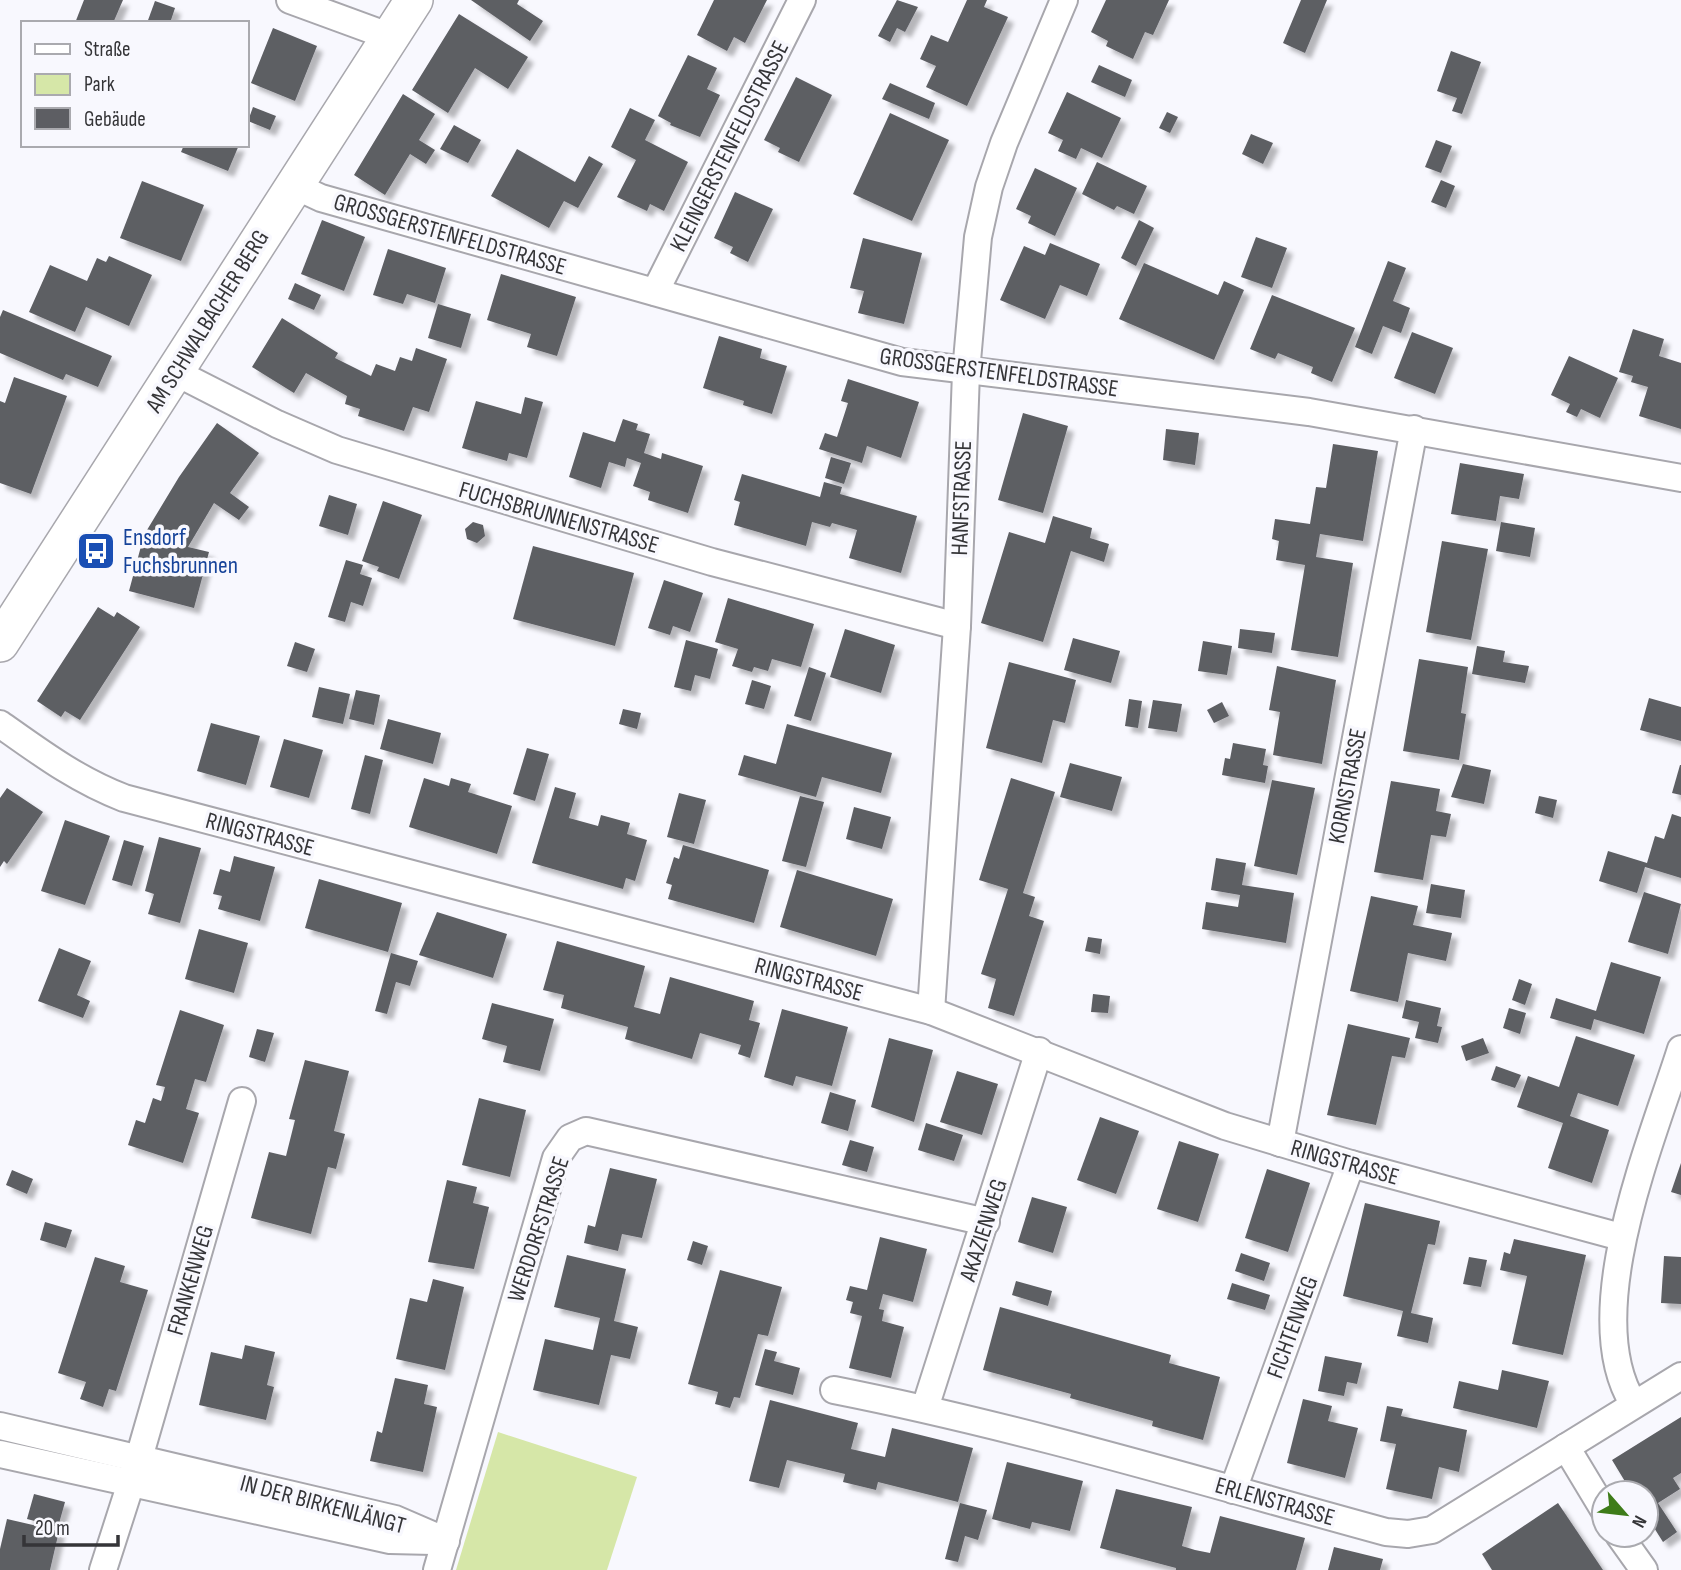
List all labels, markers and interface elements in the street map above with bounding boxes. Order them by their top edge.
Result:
legend [21,21,248,147]
street label: KLEINGERSTENFELDSTRASSE [664,36,795,256]
text: Straße [84,37,130,62]
text: Park [84,72,115,97]
text: Gebäude [84,107,146,132]
street label: GROSSGERSTENFELDSTRASSE [330,187,570,282]
street label: AM SCHWALBACHER BERG [139,225,275,419]
street label: GROSSGERSTENFELDSTRASSE [878,341,1120,404]
street label: HANFSTRASSE [945,440,978,556]
street label: FUCHSBRUNNENSTRASSE [456,475,662,560]
place label: Ensdorf Fuchsbrunnen [123,523,238,580]
bus stop icon: Ensdorf Fuchsbrunnen [75,530,117,572]
street label: KORNSTRASSE [1322,726,1373,846]
street label: RINGSTRASSE [202,806,317,863]
street label: RINGSTRASSE [751,951,866,1008]
street label: RINGSTRASSE [1287,1133,1402,1192]
street label: WERDORFSTRASSE [501,1153,576,1306]
street label: AKAZIENWEG [953,1175,1014,1286]
street label: FRANKENWEG [161,1222,220,1338]
street label: FICHTENWEG [1261,1272,1324,1383]
street label: IN DER BIRKENLÄNGT [237,1468,409,1541]
street label: ERLENSTRASSE [1212,1471,1338,1532]
north arrow [1590,1479,1660,1549]
scale bar [24,1504,119,1548]
text: N [1626,1511,1651,1531]
text: 20 m [35,1516,70,1541]

